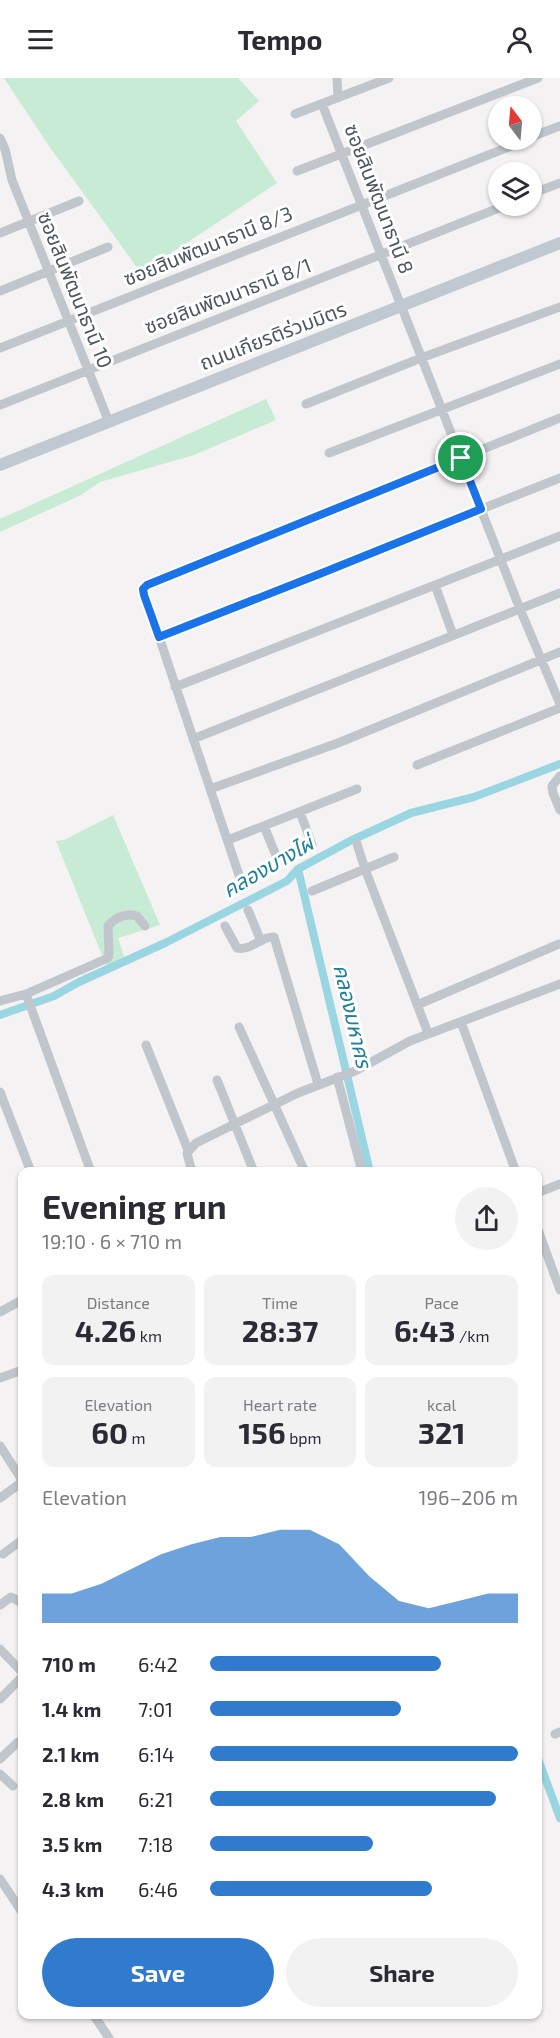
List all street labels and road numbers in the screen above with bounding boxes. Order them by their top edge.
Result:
street label: ซอยสินพัฒนาธานี 8 [340,120,420,277]
street label: ซอยสินพัฒนาธานี 8/3 [120,200,295,290]
street label: ซอยสินพัฒนาธานี 10 [34,208,118,371]
street label: ซอยสินพัฒนาธานี 8/1 [141,252,314,338]
street label: ถนนเกียรติร่วมมิตร [196,296,350,374]

